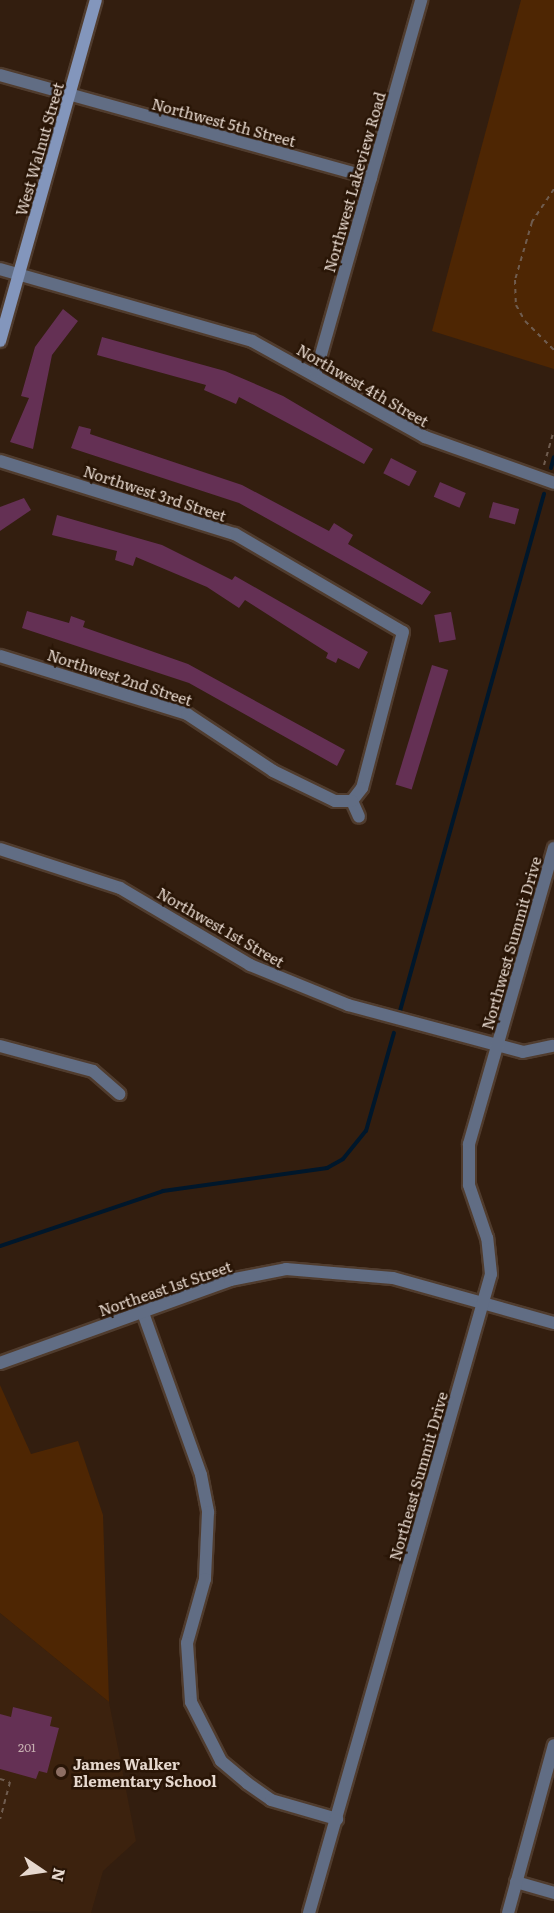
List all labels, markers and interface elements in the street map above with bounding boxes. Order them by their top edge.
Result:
street label: West Walnut Street [11,80,67,218]
street label: Northwest Lakeview Road [320,90,388,274]
street label: Northwest 5th Street [150,94,298,150]
street label: Northwest 4th Street [294,340,432,430]
street label: Northwest 3rd Street [81,461,229,525]
street label: Northwest 2nd Street [45,645,195,709]
street label: Northwest Summit Drive [478,854,544,1032]
street label: Northwest 1st Street [154,883,288,971]
street label: Northeast 1st Street [96,1257,234,1319]
street label: Northeast Summit Drive [385,1389,451,1563]
house number: 201 [18,1741,36,1755]
place label: James Walker Elementary School [73,1754,217,1789]
marker: James Walker Elementary School [54,1765,68,1779]
north arrow [12,1841,72,1901]
text: N [46,1866,73,1884]

